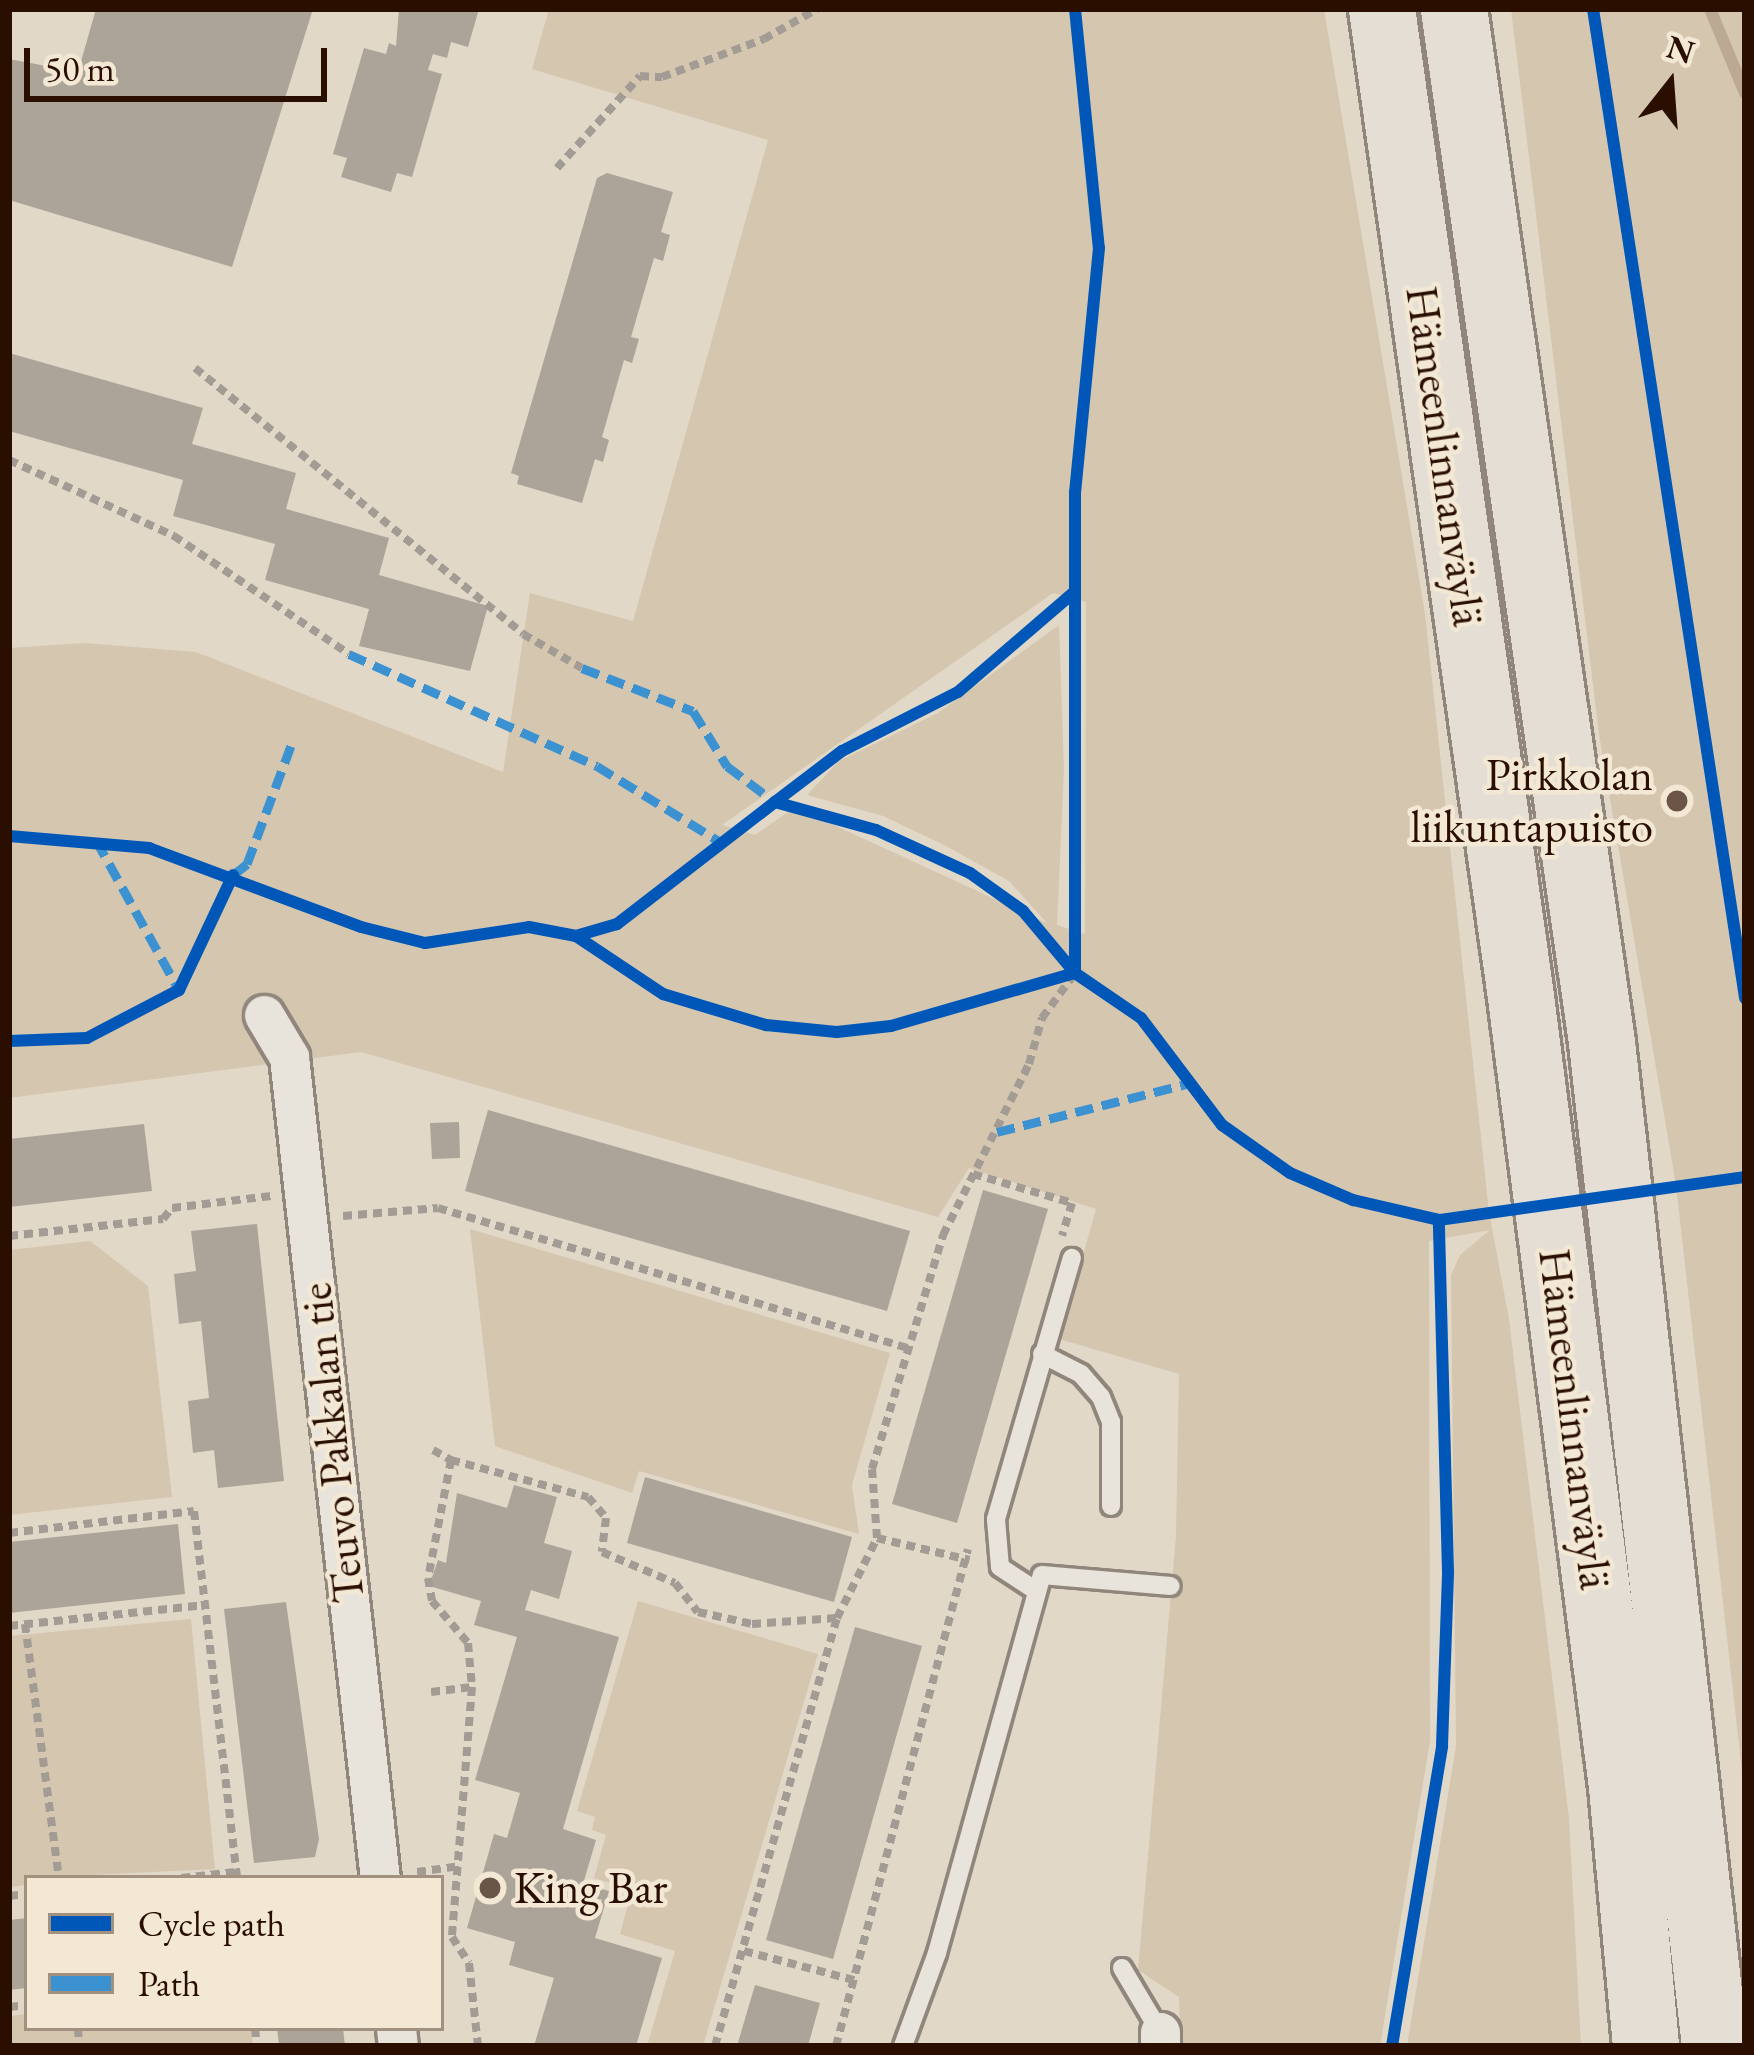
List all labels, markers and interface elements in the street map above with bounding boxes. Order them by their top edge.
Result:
scale bar [30,24,333,98]
north arrow [1610,24,1730,144]
text: N [1662,25,1700,74]
text: 50 m [45,45,115,92]
street label: Hämeenlinnanväylä [1394,283,1496,629]
place label: Pirkkolan liikuntapuisto [1410,748,1653,854]
marker: Pirkkolan liikuntapuisto [1664,788,1690,814]
street label: Hämeenlinnanväylä [1527,1246,1623,1592]
street label: Teuvo Pakkalan tie [288,1280,376,1606]
place label: King Bar [514,1861,667,1915]
legend [24,1875,444,2031]
marker: King Bar [477,1875,503,1901]
text: Cycle path [138,1900,285,1947]
text: Path [138,1960,200,2007]

